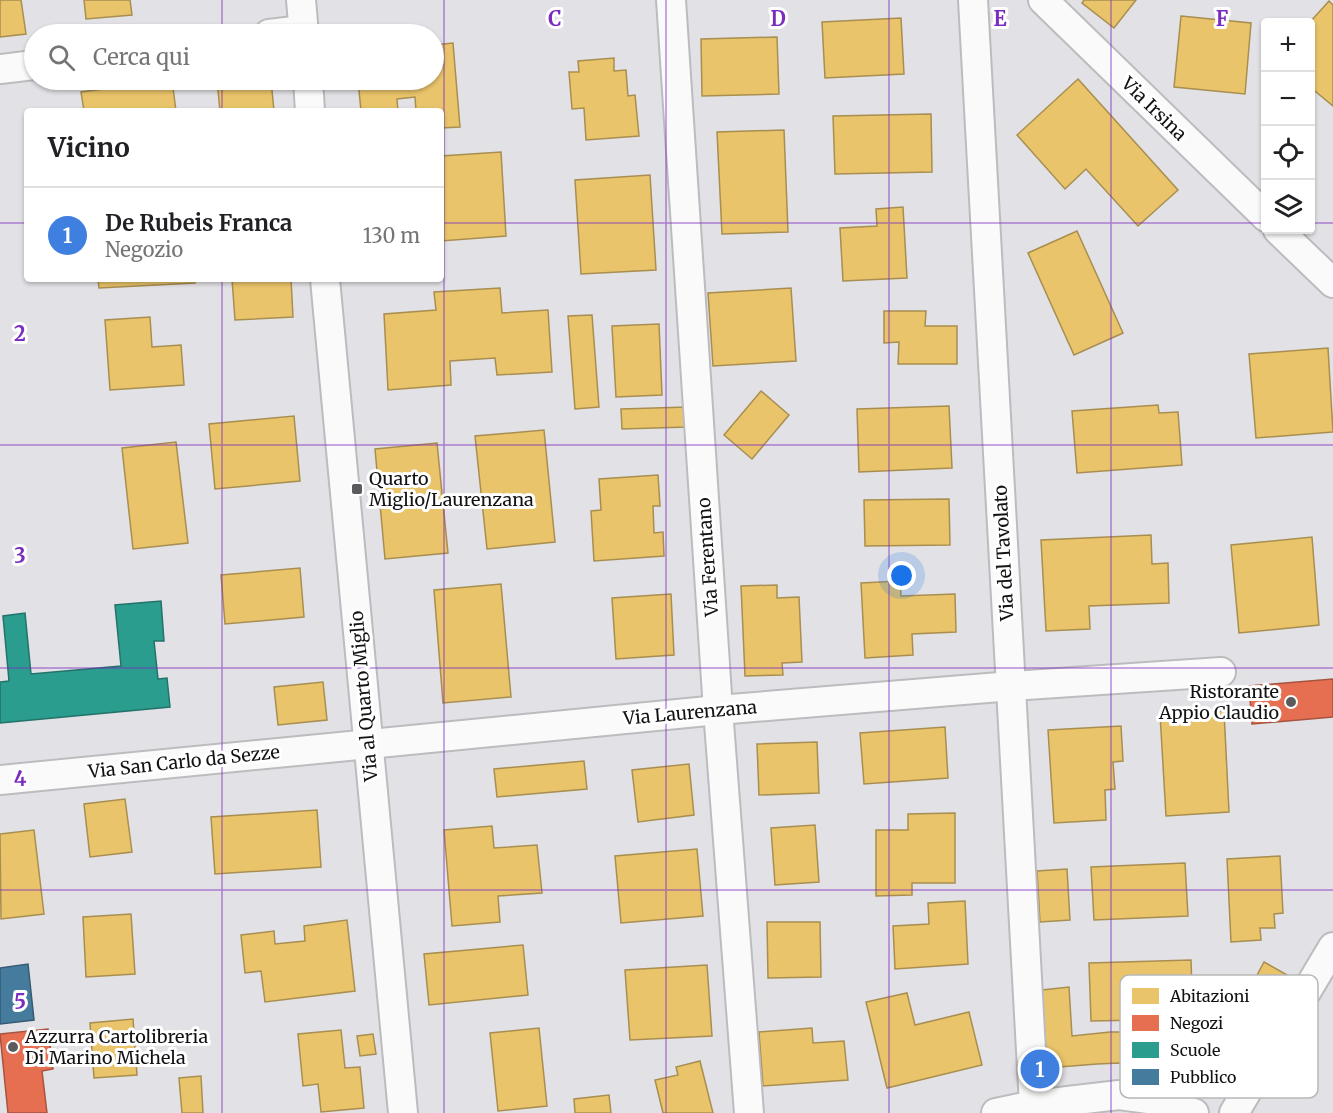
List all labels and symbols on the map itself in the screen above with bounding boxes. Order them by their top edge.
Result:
text: C [548,6,562,31]
text: D [770,6,786,31]
text: E [993,6,1007,31]
text: F [1216,6,1229,31]
street label: Via Irsina [1116,71,1192,146]
text: 2 [14,321,26,346]
place label: Quarto Miglio/Laurenzana [369,467,534,511]
marker: Quarto Miglio/Laurenzana [350,482,364,496]
street label: Via del Tavolato [988,484,1019,623]
street label: Via Ferentano [692,497,723,618]
text: 3 [14,543,26,568]
your location [887,561,916,590]
street label: Via al Quarto Miglio [345,610,382,783]
place label: Ristorante Appio Claudio [1158,680,1279,724]
street label: Via Laurenzana [621,695,758,730]
marker: Ristorante Appio Claudio [1284,695,1298,709]
street label: Via San Carlo da Sezze [86,740,281,783]
text: 4 [14,766,27,791]
legend [1120,975,1318,1098]
text: Abitazioni [1169,986,1250,1006]
text: 5 [14,989,26,1014]
text: Negozi [1170,1013,1223,1033]
place label: Azzurra Cartolibreria Di Marino Michela [24,1025,208,1069]
marker: Azzurra Cartolibreria Di Marino Michela [6,1040,20,1054]
text: Scuole [1170,1040,1220,1060]
pin: 1 [1020,1046,1060,1092]
text: Pubblico [1170,1067,1236,1087]

